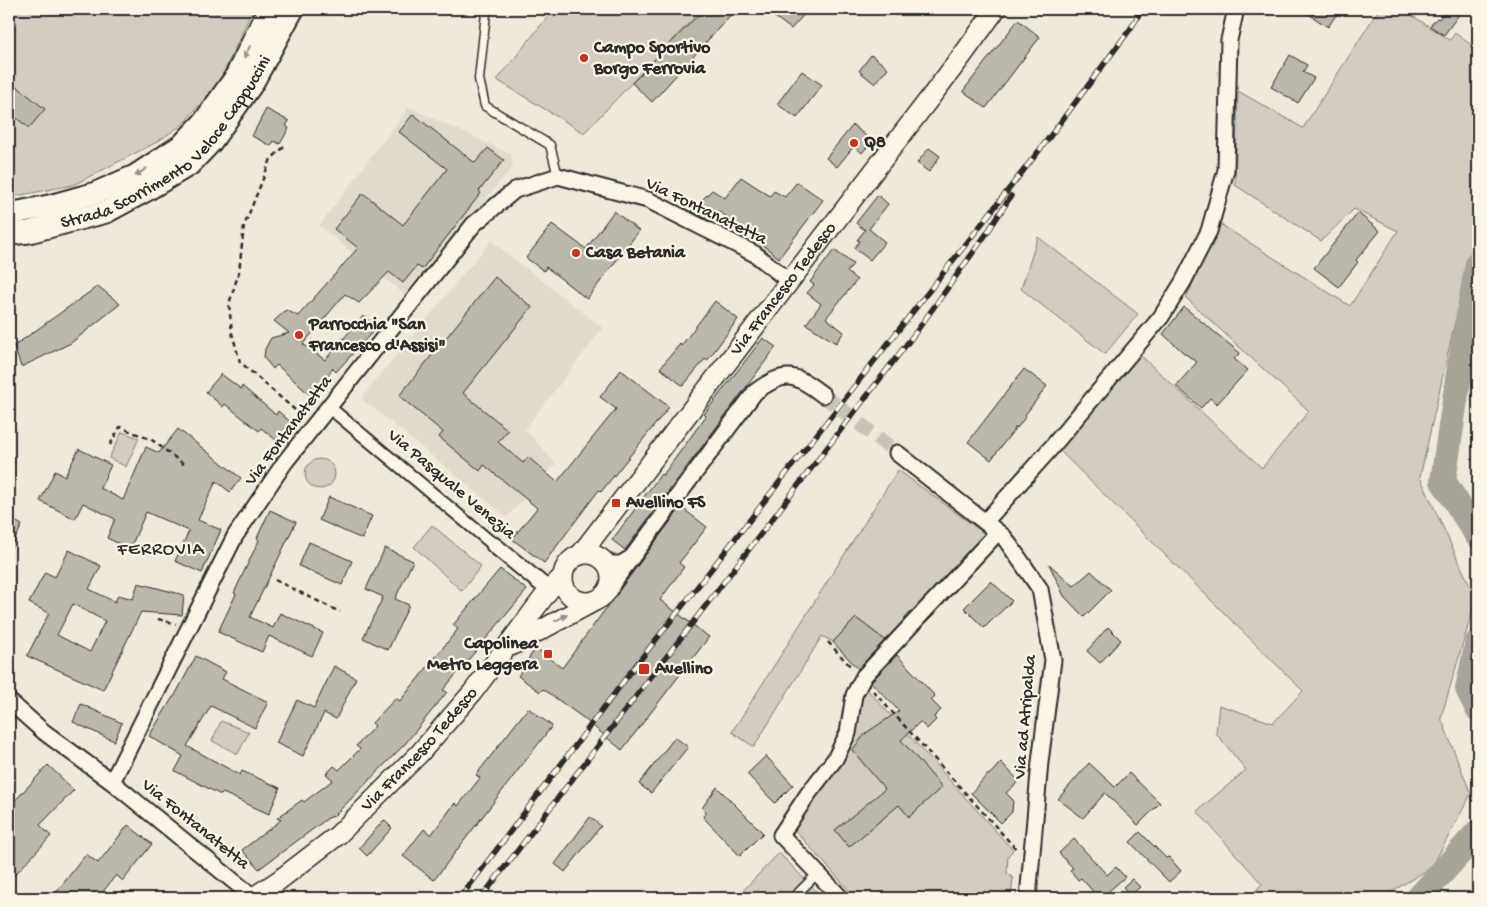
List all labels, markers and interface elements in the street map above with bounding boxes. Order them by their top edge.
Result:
place label: Campo Sportivo Borgo Ferrovia [593,38,711,80]
one-way arrow [243,45,251,60]
street label: Strada Scorrimento Veloce Cappuccini [58,52,276,234]
marker: Campo Sportivo Borgo Ferrovia [578,52,590,64]
place label: Q8 [864,133,886,154]
marker: Q8 [848,137,860,149]
one-way arrow [134,167,148,176]
street label: Via Fontanatetta [641,173,771,251]
street label: Via Francesco Tedesco [725,218,841,361]
place label: Casa Betania [585,243,686,264]
marker: Casa Betania [570,247,582,259]
place label: Parrocchia "San Francesco d'Assisi" [308,315,446,357]
marker: Parrocchia "San Francesco d'Assisi" [293,329,305,341]
street label: Via Fontanatetta [240,371,338,491]
street label: Via Pasquale Venezia [382,425,520,545]
place label: Avellino FS [625,493,706,514]
marker: Avellino FS [610,497,622,509]
district label: FERROVIA [116,539,205,562]
one-way arrow [554,614,569,622]
place label: Capolinea Metro Leggera [427,634,539,676]
marker: Capolinea Metro Leggera [542,648,554,660]
street label: Via ad Atripalda [1010,653,1042,781]
place label: Avellino [654,659,713,680]
marker: Avellino [637,662,651,676]
street label: Via Francesco Tedesco [356,683,483,817]
street label: Via Fontanatetta [136,775,254,875]

